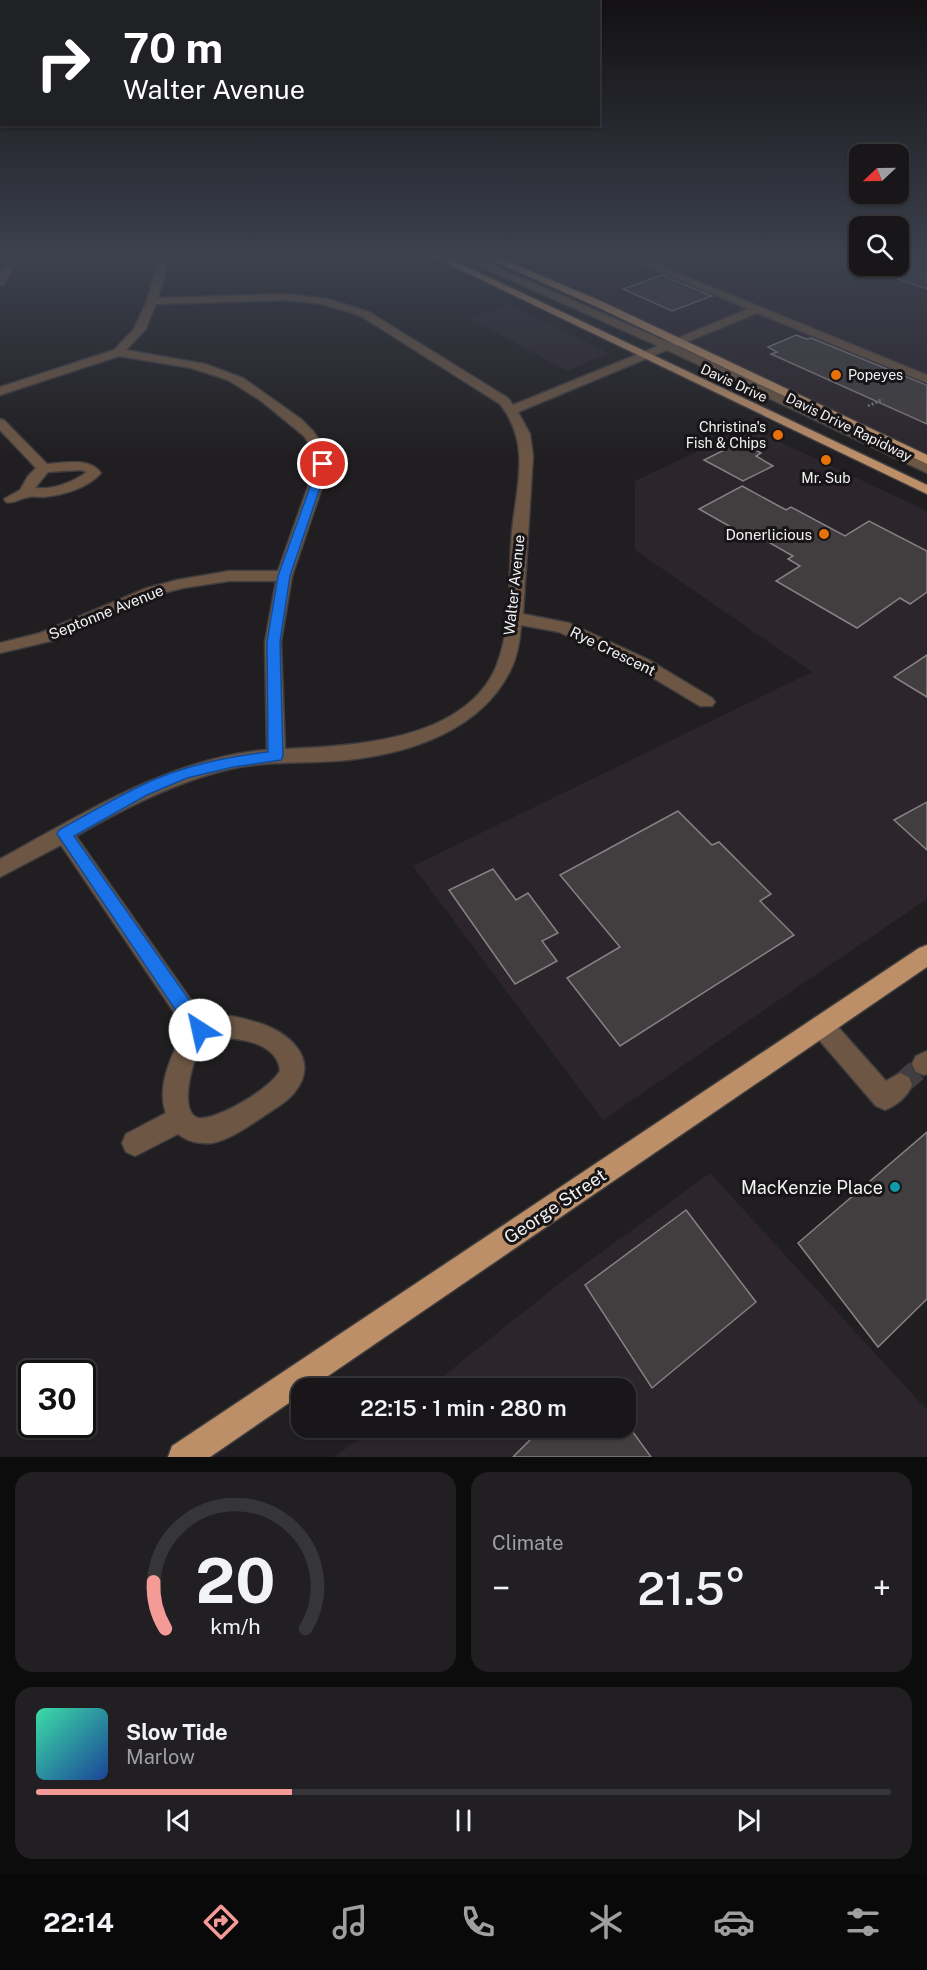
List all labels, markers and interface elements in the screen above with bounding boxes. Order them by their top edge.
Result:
text: 70 m [123,23,223,72]
icon: right [24,24,102,102]
text: Walter Avenue [123,73,305,105]
north arrow [849,144,909,204]
map controls [849,144,909,276]
button: search [849,216,909,276]
street label: Davis Drive [698,361,770,405]
place label: Popeyes [848,367,903,383]
marker: Popeyes [829,368,843,382]
street label: Davis Drive Rapidway [783,390,915,465]
place label: Christina's Fish & Chips [686,419,766,451]
marker: Christina's Fish & Chips [771,428,785,442]
pin [297,438,348,489]
icon: arrive [306,447,339,480]
marker: Mr. Sub [819,453,833,467]
place label: Mr. Sub [801,470,851,486]
place label: Donerlicious [725,526,812,543]
marker: Donerlicious [817,527,831,541]
street label: Walter Avenue [500,534,528,636]
street label: Septonne Avenue [46,581,166,643]
street label: Rye Crescent [568,623,659,679]
position arrow [168,998,232,1062]
street label: George Street [500,1164,610,1248]
place label: MacKenzie Place [741,1177,883,1198]
marker: MacKenzie Place [888,1180,902,1194]
speed limit sign: 30 [18,1360,96,1438]
text: 22:15 · 1 min · 280 m [360,1395,567,1421]
text: Climate [492,1531,564,1555]
text: 20 [196,1544,275,1617]
text: 21.5° [637,1562,746,1615]
text: − [492,1569,510,1607]
text: + [873,1569,891,1607]
text: km/h [210,1614,261,1639]
text: Slow Tide [126,1719,228,1745]
text: Marlow [126,1745,195,1769]
icon: previous [162,1804,195,1837]
icon: pause [447,1804,480,1837]
icon: next [732,1804,765,1837]
icon: directions [200,1901,242,1943]
icon: music [329,1901,371,1943]
icon: phone [457,1901,499,1943]
icon: climate [585,1901,627,1943]
icon: car [713,1901,755,1943]
icon: filters [842,1901,884,1943]
text: 22:14 [43,1906,114,1938]

